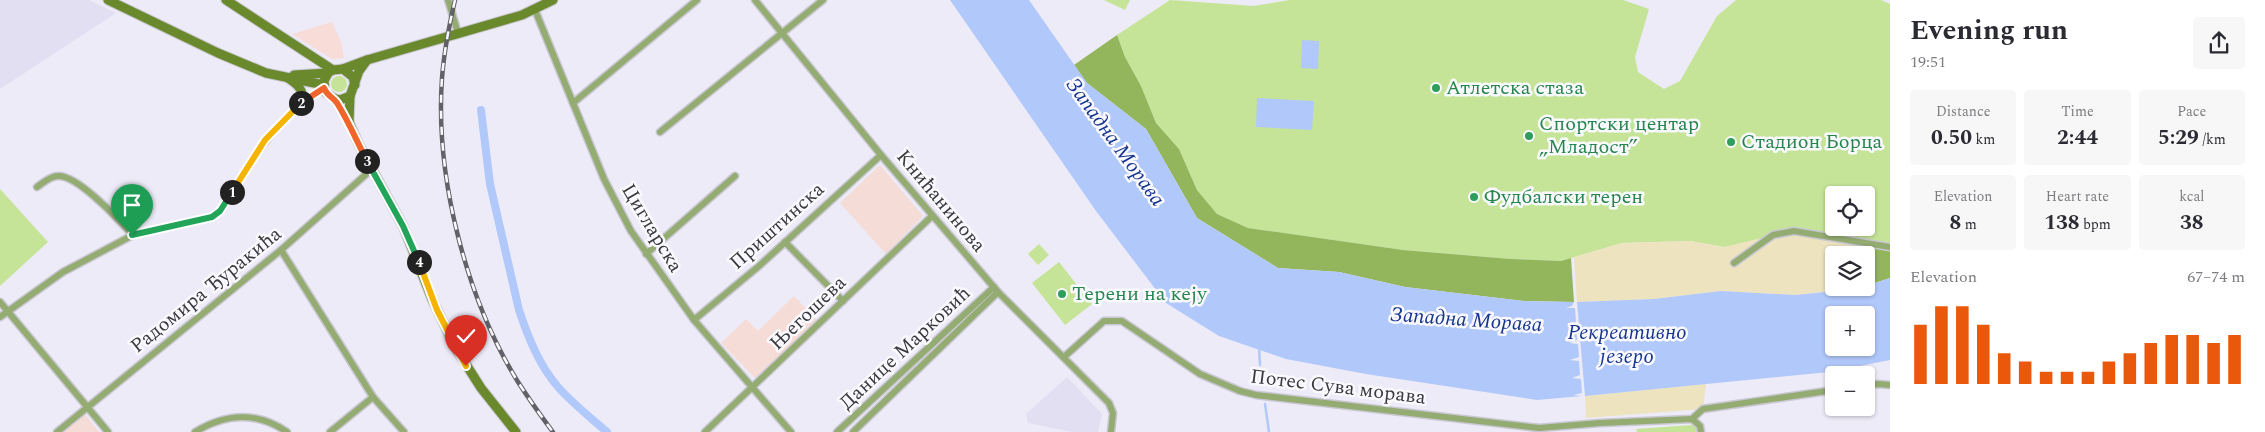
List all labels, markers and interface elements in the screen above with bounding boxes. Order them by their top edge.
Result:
text: Evening run [1910,9,2068,52]
button: share [2193,17,2245,69]
text: 19:51 [1910,50,1946,74]
water label: Западна Морава [1057,71,1173,213]
place label: Атлетска стаза [1446,73,1584,103]
marker: Атлетска стаза [1430,82,1442,94]
pin: 2 [288,90,314,116]
text: 2 [298,93,305,114]
text: Distance [1936,101,1990,122]
text: Time [2061,101,2094,122]
text: Pace [2177,101,2206,122]
place label: Спортски центар „Младост” [1539,109,1699,162]
text: 0.50 [1931,122,1972,154]
text: 2:44 [2057,122,2098,154]
text: 5:29 [2158,122,2199,154]
place label: Стадион Борца [1741,127,1883,157]
text: km [1972,129,1995,150]
text: /km [2199,129,2226,150]
marker: Спортски центар „Младост” [1523,130,1535,142]
marker: Стадион Борца [1725,136,1737,148]
street label: Книћанинова [889,143,993,259]
pin: 3 [354,148,380,174]
text: 3 [364,151,371,172]
street label: Приштинска [723,175,831,277]
street label: Цигларска [614,178,690,278]
pin: 1 [220,180,244,204]
text: 1 [229,182,236,203]
place label: Фудбалски терен [1484,182,1643,212]
pin [111,184,153,235]
map controls [1825,186,1875,416]
button: locate [1825,186,1875,236]
text: Elevation [1934,186,1992,207]
text: Heart rate [2046,186,2109,207]
text: kcal [2179,186,2204,207]
icon: arrive [118,191,146,219]
marker: Фудбалски терен [1468,191,1480,203]
text: 8 [1950,207,1961,239]
text: 138 [2044,207,2080,239]
text: 38 [2180,207,2204,239]
text: m [1961,214,1977,235]
text: bpm [2080,214,2111,235]
street label: Радомира Ђуракића [124,219,288,361]
button: layers [1825,246,1875,296]
pin: 4 [406,250,432,274]
text: 4 [416,252,423,273]
text: Elevation [1910,265,1977,289]
text: 67–74 m [2187,265,2245,289]
street label: Његошева [763,268,853,357]
street label: Данице Марковић [833,279,977,417]
place label: Терени на кеју [1072,279,1208,309]
marker: Терени на кеју [1056,288,1068,300]
water label: Западна Морава [1389,299,1544,341]
button: + [1825,306,1875,356]
pin [445,315,487,366]
water label: Рекреативно језеро [1567,317,1687,373]
icon: check [452,322,480,350]
street label: Потес Сува морава [1249,361,1428,413]
button: − [1825,366,1875,416]

